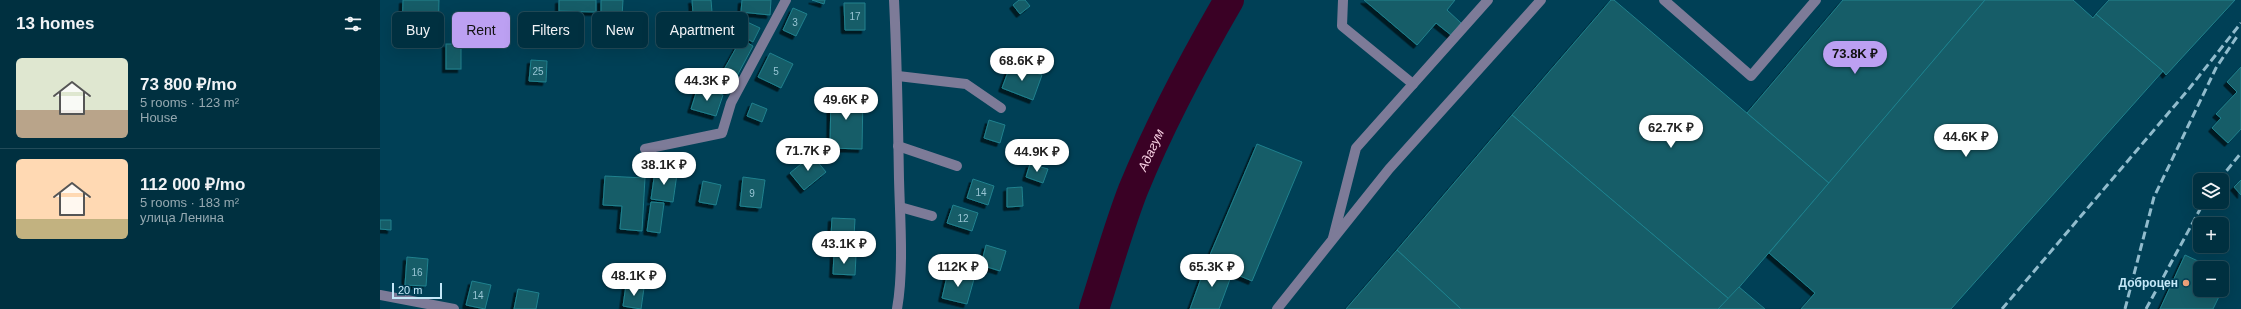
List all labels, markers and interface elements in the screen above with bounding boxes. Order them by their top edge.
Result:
house number: 17 [849,11,861,22]
chip: Buy [392,12,444,48]
chip: Rent [452,12,510,48]
chip: Filters [518,12,584,48]
chip: New [592,12,648,48]
chip: Apartment [656,12,748,48]
icon: filters [342,13,364,35]
text: 13 homes [16,14,94,33]
house number: 3 [792,17,798,28]
pin: 73.8K ₽ [1818,41,1892,75]
text: 73.8K ₽ [1832,46,1878,61]
pin: 68.6K ₽ [985,48,1059,82]
text: 68.6K ₽ [999,53,1045,68]
house number: 25 [532,66,544,77]
house number: 5 [773,66,779,77]
pin: 44.3K ₽ [670,68,744,102]
text: 44.3K ₽ [684,73,730,88]
icon: home [48,74,96,122]
text: 73 800 ₽/mo [140,75,237,94]
pin: 49.6K ₽ [809,87,883,121]
text: 49.6K ₽ [823,92,869,107]
text: 5 rooms · 123 m² [140,95,239,110]
text: House [140,110,178,125]
pin: 62.7K ₽ [1634,115,1708,149]
text: 62.7K ₽ [1648,120,1694,135]
pin: 44.6K ₽ [1929,124,2003,158]
water label: Адагум [1134,126,1167,174]
text: 44.6K ₽ [1943,129,1989,144]
pin: 71.7K ₽ [771,138,845,172]
pin: 44.9K ₽ [1000,139,1074,173]
text: 71.7K ₽ [785,143,831,158]
text: 44.9K ₽ [1014,144,1060,159]
pin: 38.1K ₽ [627,152,701,186]
text: 38.1K ₽ [641,157,687,172]
map controls [2193,173,2229,297]
button: layers [2193,173,2229,209]
icon: home [48,175,96,223]
text: 112 000 ₽/mo [140,175,245,194]
house number: 14 [975,187,987,198]
house number: 9 [749,188,755,199]
text: 5 rooms · 183 m² [140,195,239,210]
text: улица Ленина [140,210,224,225]
house number: 12 [957,213,969,224]
button: + [2193,217,2229,253]
pin: 43.1K ₽ [807,231,881,265]
text: 43.1K ₽ [821,236,867,251]
pin: 112K ₽ [925,254,991,288]
pin: 65.3K ₽ [1175,254,1249,288]
text: 112K ₽ [937,259,979,274]
text: 65.3K ₽ [1189,259,1235,274]
button: − [2193,261,2229,297]
pin: 48.1K ₽ [597,263,671,297]
house number: 16 [411,267,423,278]
text: 48.1K ₽ [611,268,657,283]
place label: Доброцен [2119,276,2178,290]
marker: Доброцен [2181,278,2191,288]
scale bar [392,281,442,300]
text: 20 m [398,284,422,296]
house number: 14 [472,290,484,301]

